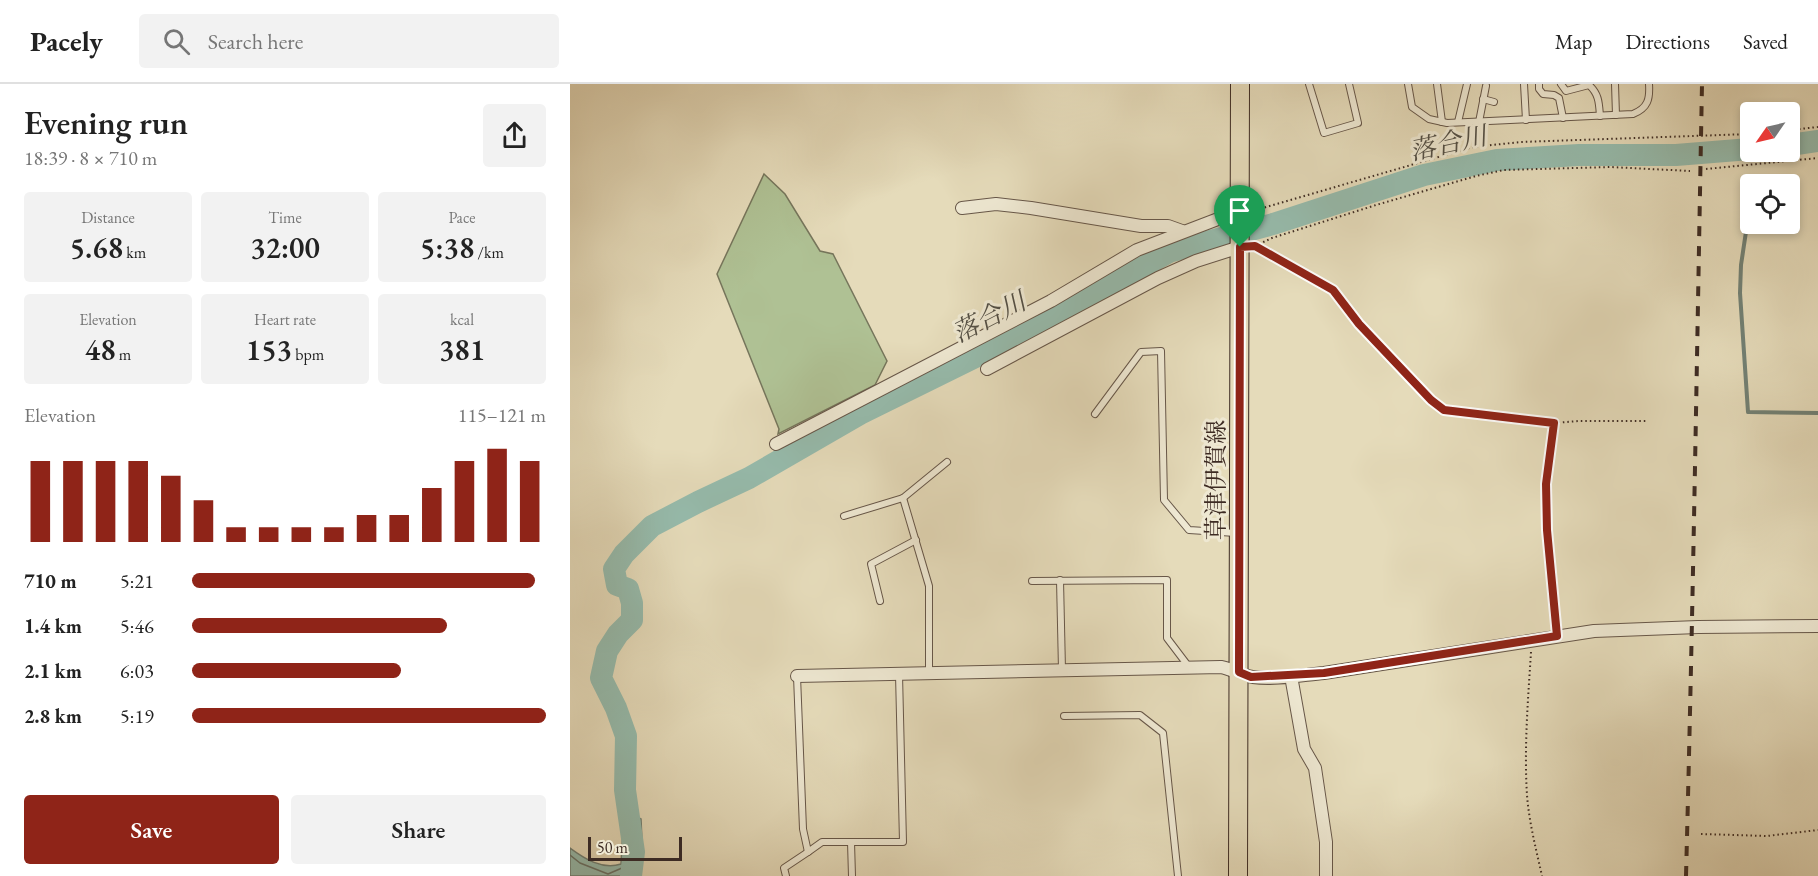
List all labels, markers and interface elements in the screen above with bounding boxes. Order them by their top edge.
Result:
search box [139,14,559,68]
text: Pacely [30,23,103,59]
icon: search [160,25,193,58]
text: Search here [208,27,303,56]
text: Map [1555,28,1592,55]
text: Directions [1625,28,1710,55]
text: Saved [1743,28,1788,55]
text: Evening run [24,101,188,144]
north arrow [1740,102,1800,162]
map controls [1740,102,1800,234]
button: share [483,104,546,167]
water label: 落合川 [1406,118,1493,168]
text: 18:39 · 8 × 710 m [24,145,157,171]
button: locate [1740,174,1800,234]
pin [1214,185,1265,247]
icon: arrive [1223,194,1256,227]
text: Distance [81,207,135,228]
text: Time [268,207,302,228]
text: Pace [449,207,475,228]
text: 5.68 [70,228,123,267]
text: 32:00 [250,228,320,267]
text: 5:38 [420,228,474,267]
text: km [123,242,146,263]
text: /km [474,242,504,263]
water label: 落合川 [947,283,1034,350]
text: Elevation [79,309,137,330]
text: Heart rate [254,309,316,330]
text: kcal [450,309,474,330]
text: 48 [85,330,116,369]
text: 153 [246,330,292,369]
text: 381 [439,330,485,369]
text: m [116,344,131,365]
text: bpm [292,344,324,365]
text: Elevation [24,402,96,428]
text: 115–121 m [458,402,546,428]
street label: 草津伊賀線 [1200,420,1231,540]
text: 710 m [24,568,77,594]
text: 5:21 [120,568,154,594]
text: 1.4 km [24,613,82,639]
text: 5:46 [120,613,154,639]
text: 2.1 km [24,658,82,684]
text: 6:03 [120,658,154,684]
text: 2.8 km [24,703,82,729]
text: 5:19 [120,703,154,729]
button: Save [24,795,279,864]
button: Share [291,795,546,864]
scale bar [588,834,682,862]
text: 50 m [597,837,628,858]

